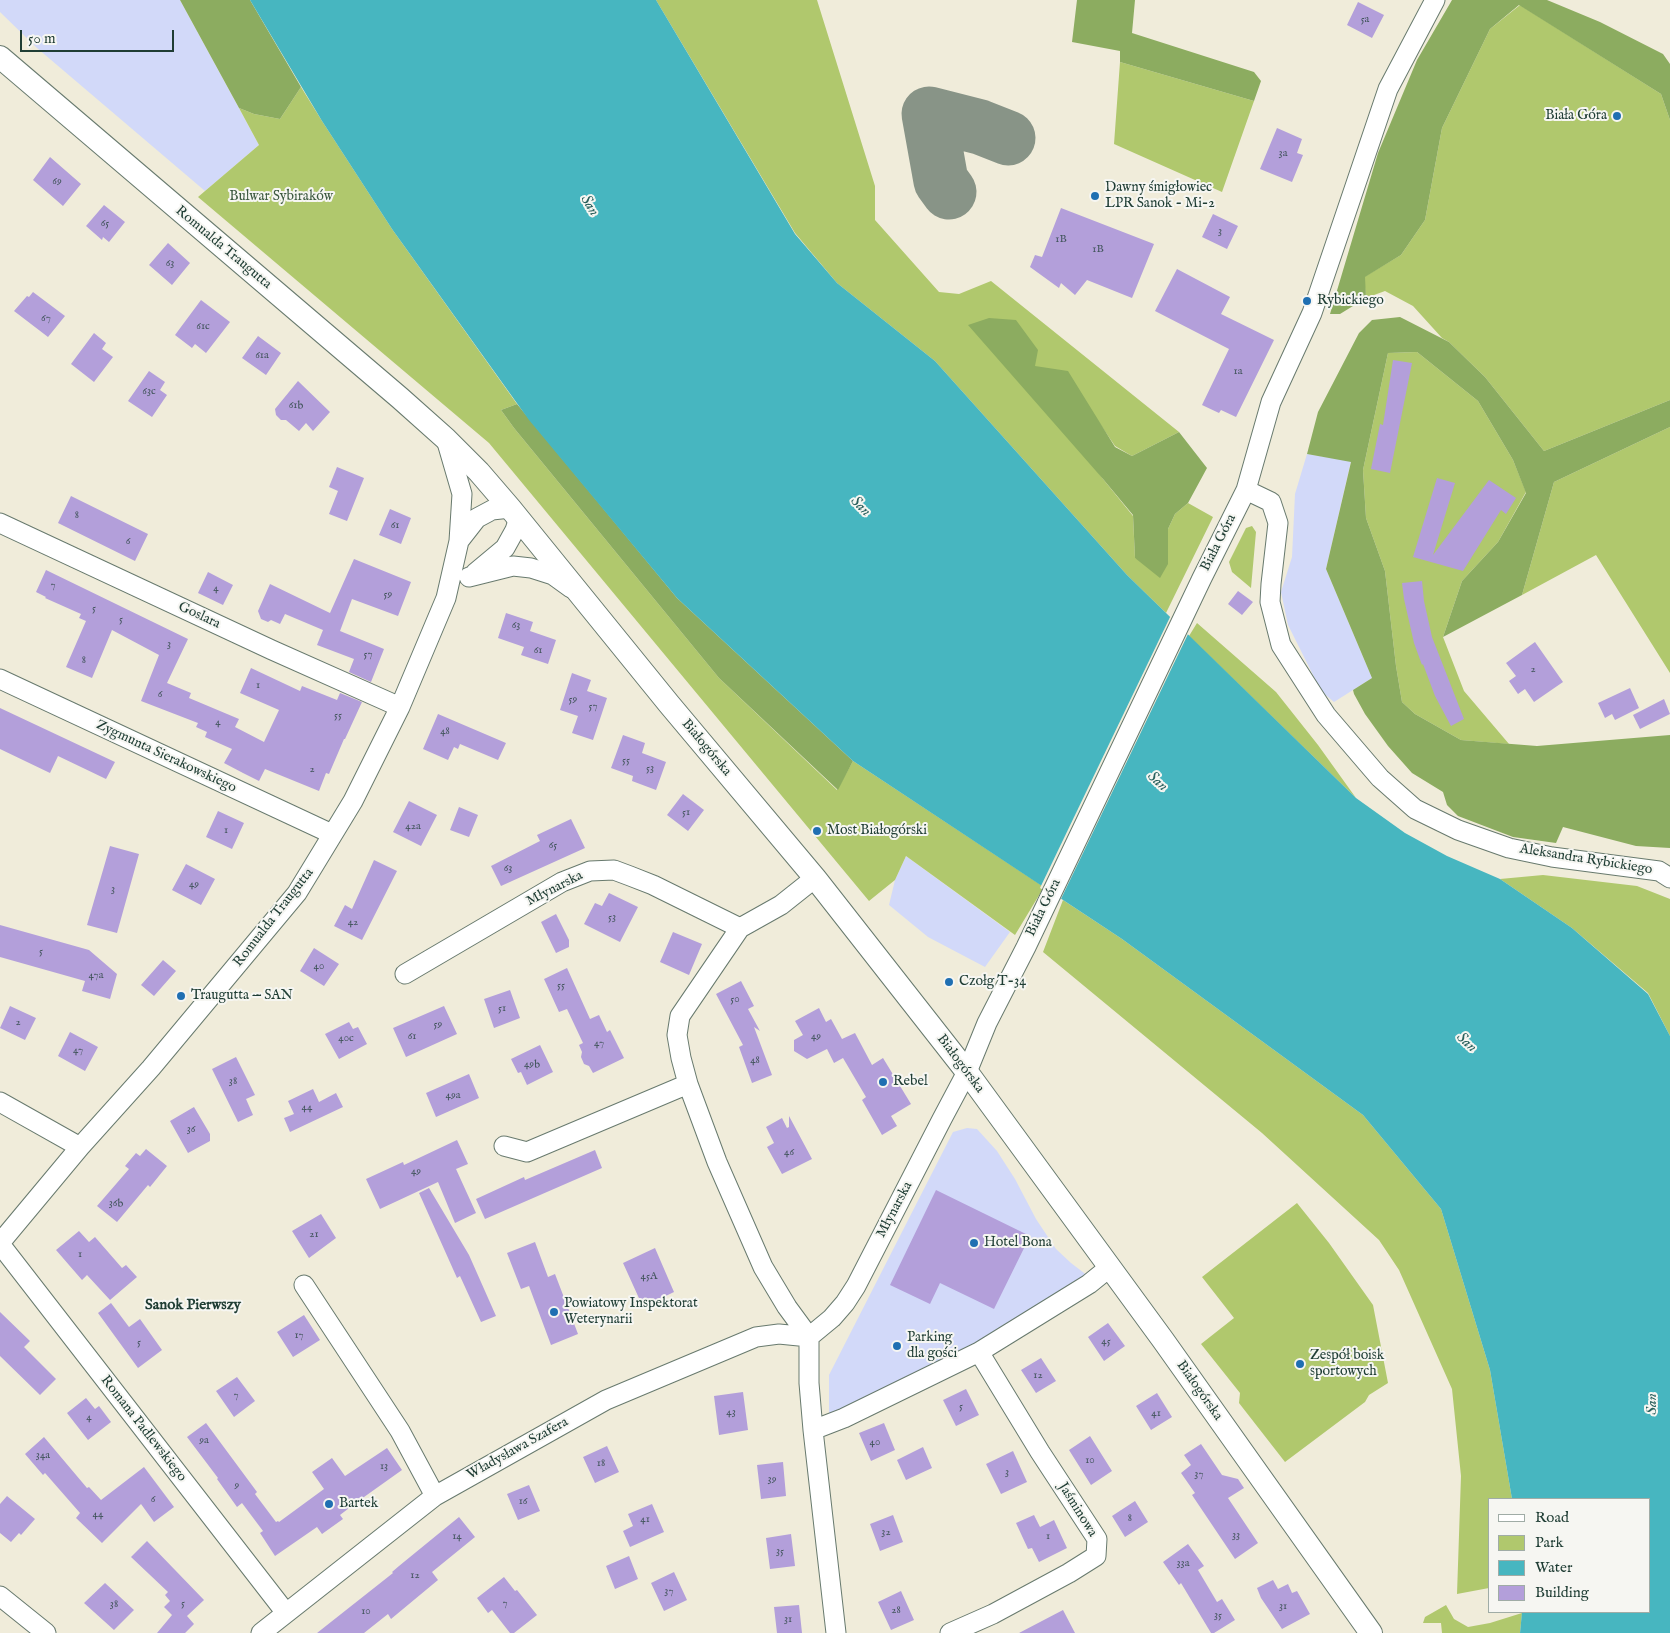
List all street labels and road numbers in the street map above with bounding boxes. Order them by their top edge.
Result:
street label: Romualda Traugutta [171,203,275,293]
street label: Biała Góra [1197,512,1241,574]
street label: Goslara [175,599,223,633]
street label: Białogórska [677,716,735,780]
street label: Zygmunta Sierakowskiego [93,717,239,797]
street label: Aleksandra Rybickiego [1518,841,1654,879]
street label: Romualda Traugutta [230,865,318,971]
street label: Młynarska [524,868,586,910]
street label: Biała Góra [1023,877,1065,939]
street label: Białogórska [933,1031,987,1097]
street label: Młynarska [873,1179,917,1241]
street label: Białogórska [1172,1358,1226,1424]
street label: Romana Padlewskiego [96,1373,190,1485]
street label: Władysława Szafera [464,1414,572,1484]
street label: Jaśminowa [1054,1480,1100,1540]

